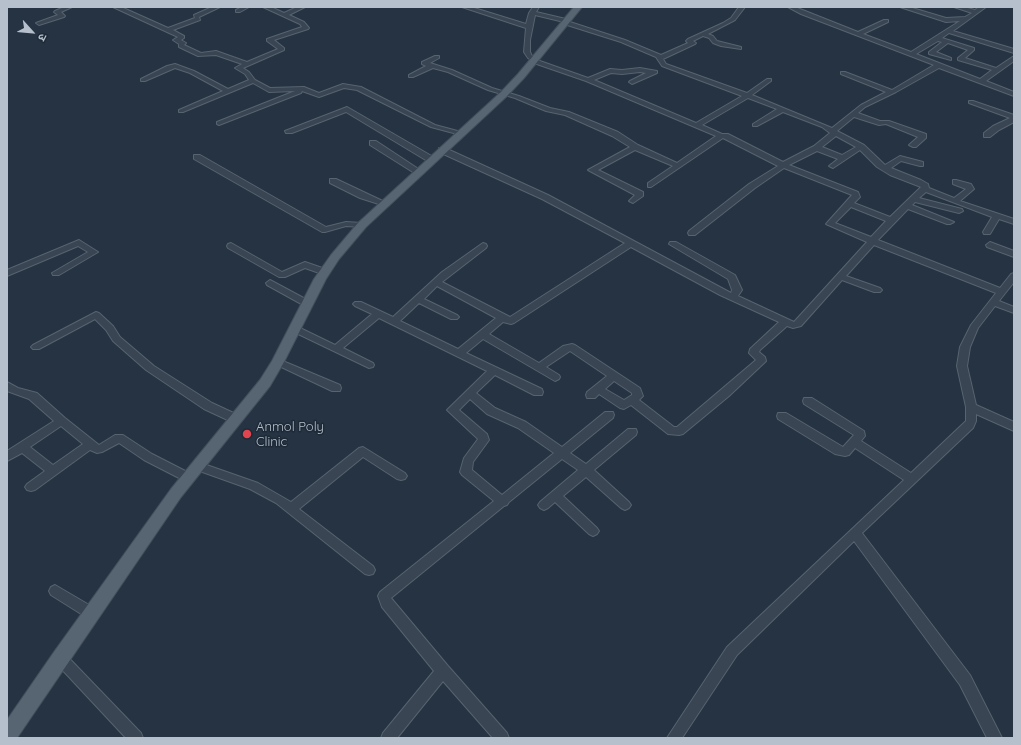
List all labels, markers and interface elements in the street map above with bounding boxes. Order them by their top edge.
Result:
north arrow [12,12,52,52]
text: उ [35,31,50,43]
place label: Anmol Poly Clinic [256,419,324,450]
marker: Anmol Poly Clinic [241,428,253,440]

